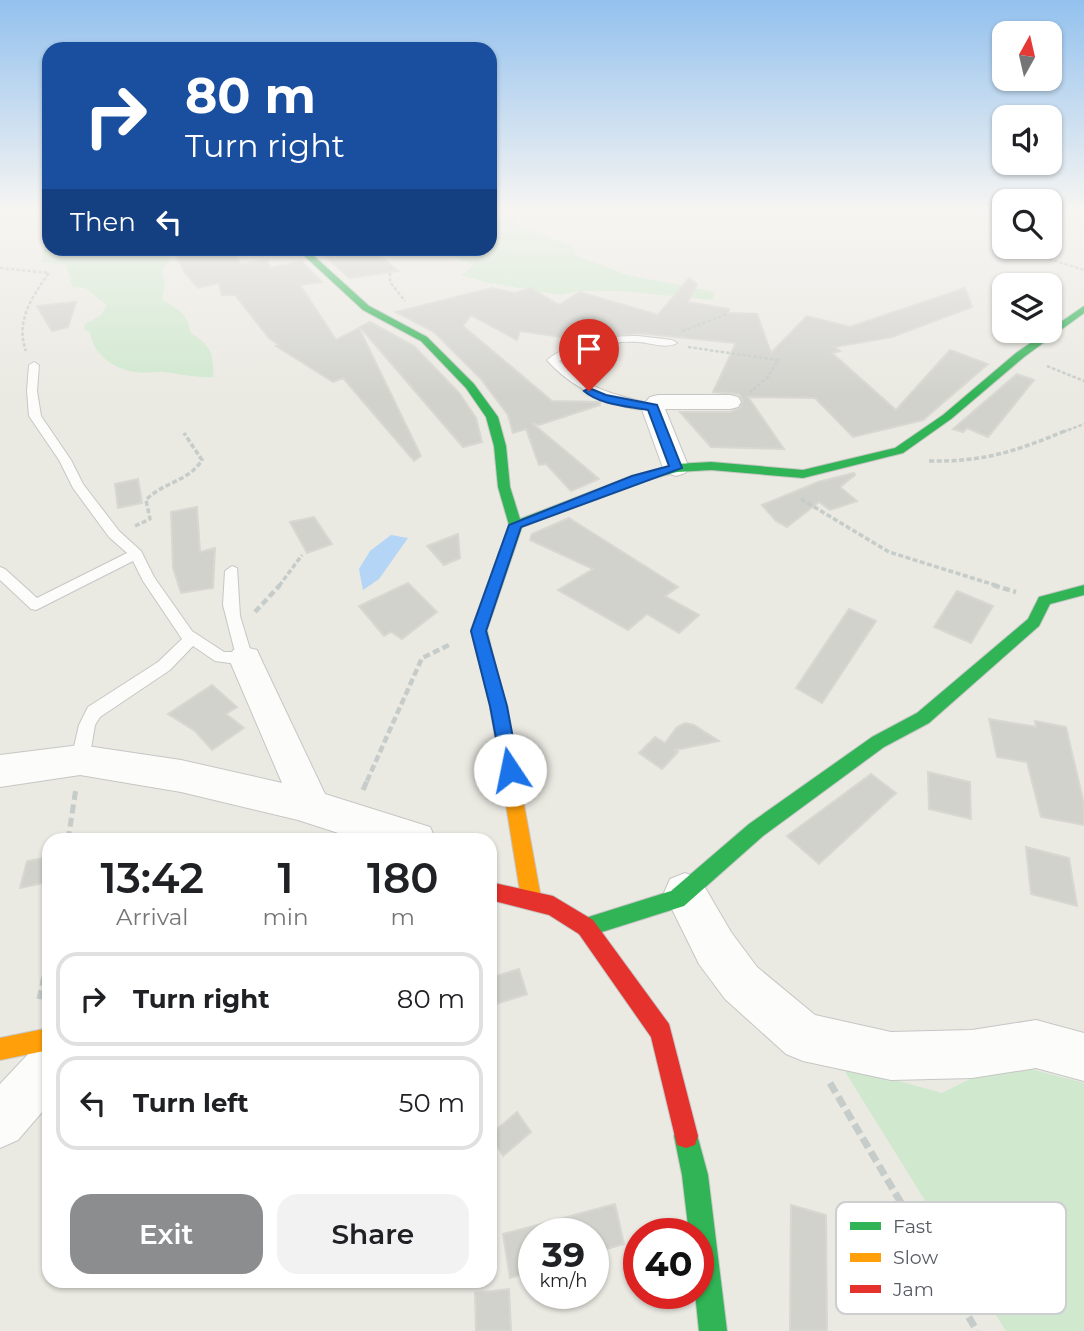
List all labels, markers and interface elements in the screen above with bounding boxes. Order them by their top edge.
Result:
north arrow [992,21,1062,91]
map controls [992,21,1062,343]
text: 80 m [185,66,316,125]
icon: right [70,70,161,161]
button: sound [992,105,1062,175]
text: Turn right [185,126,345,165]
button: search [992,189,1062,259]
icon: left [150,203,188,241]
text: Then [70,206,136,238]
button: layers [992,273,1062,343]
pin [559,319,619,391]
icon: arrive [570,330,608,368]
position arrow [473,733,547,807]
text: 13:42 [100,852,204,904]
text: 1 [277,852,293,904]
text: 180 [367,852,439,904]
text: Arrival [116,903,188,931]
text: min [262,903,309,931]
text: m [391,903,415,931]
icon: right [74,980,112,1018]
text: Turn right [133,983,269,1015]
text: 80 m [397,983,465,1015]
icon: left [74,1084,112,1122]
text: Turn left [133,1087,249,1119]
text: 50 m [399,1087,465,1119]
button: Exit [70,1194,263,1274]
button: Share [277,1194,469,1274]
legend [836,1202,1066,1314]
text: Fast [893,1215,933,1238]
speed limit sign: 40 [623,1218,714,1309]
text: 39 [542,1233,585,1276]
text: Slow [893,1246,938,1269]
text: km/h [539,1270,588,1292]
text: Jam [892,1278,934,1301]

